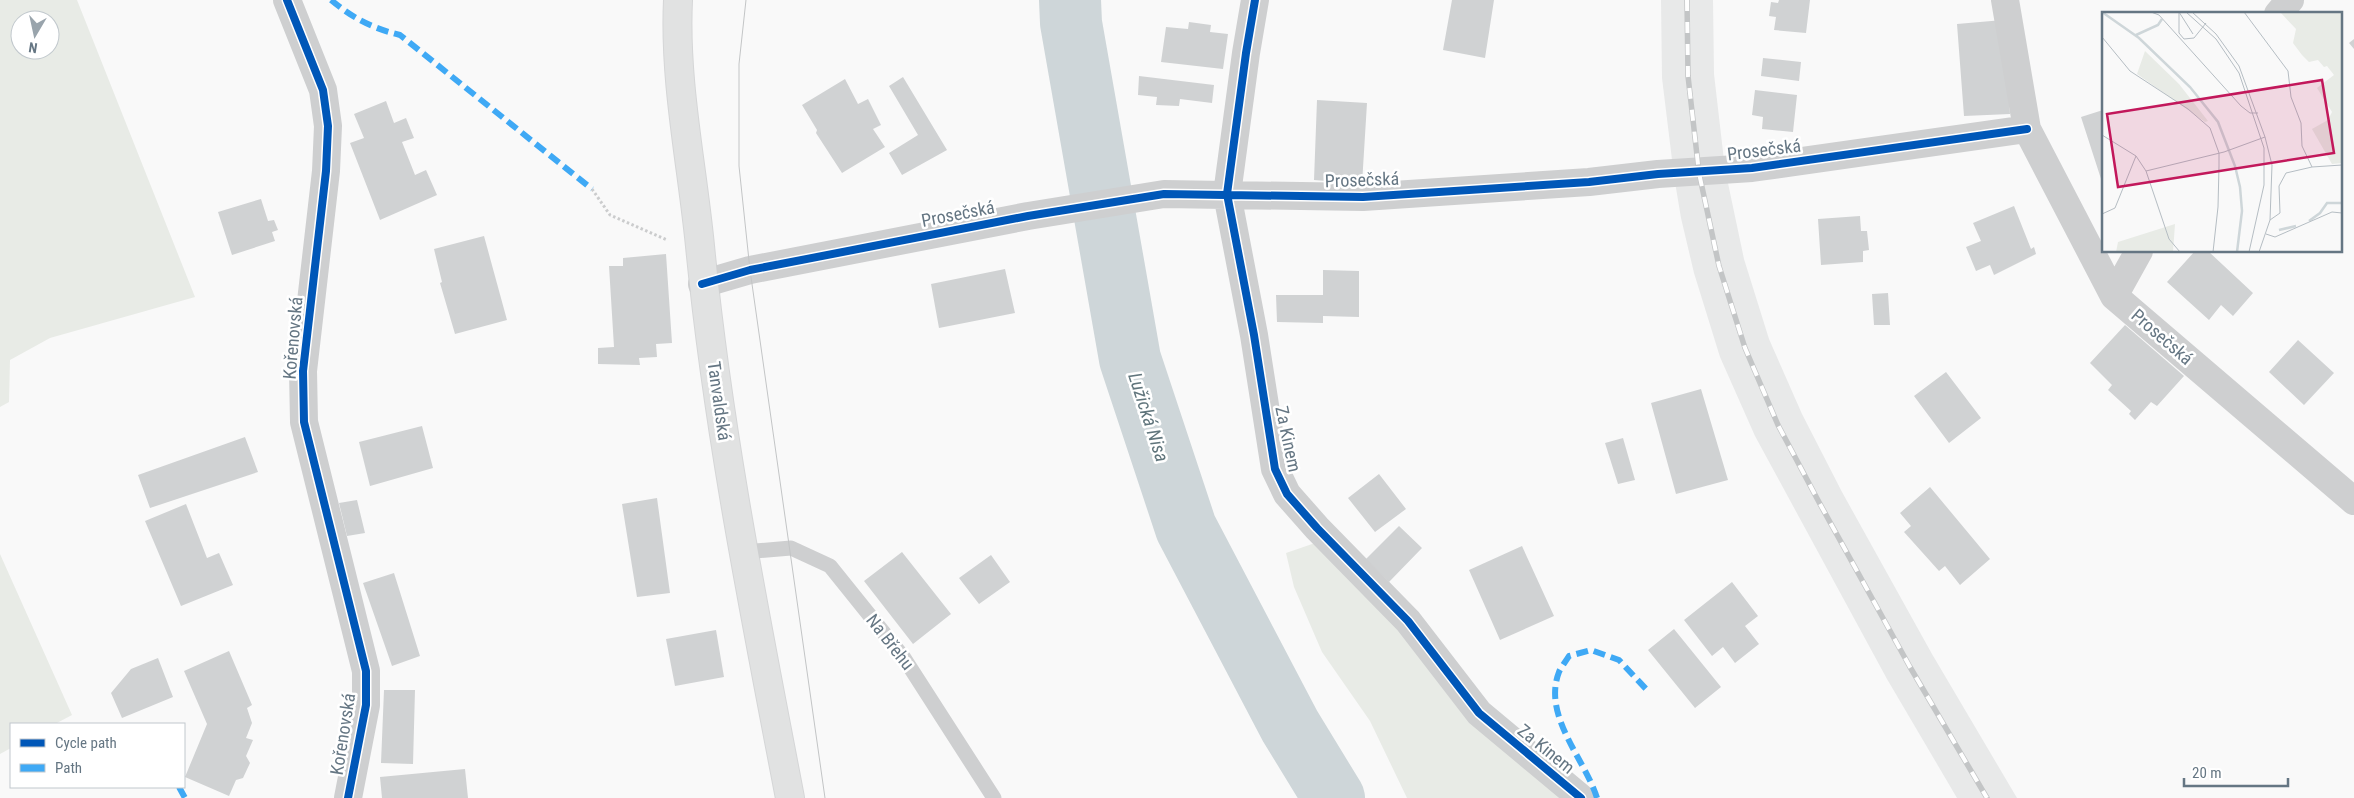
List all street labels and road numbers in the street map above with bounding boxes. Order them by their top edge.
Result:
street label: Prosečská [1726,135,1802,164]
street label: Prosečská [1325,168,1399,191]
street label: Prosečská [919,196,996,231]
street label: Kořenovská [278,296,307,380]
street label: Prosečská [2127,304,2197,369]
street label: Tanvaldská [704,360,735,442]
street label: Za Kinem [1271,404,1306,474]
street label: Na Břehu [862,610,919,674]
street label: Kořenovská [326,691,359,776]
street label: Za Kinem [1514,719,1579,778]

